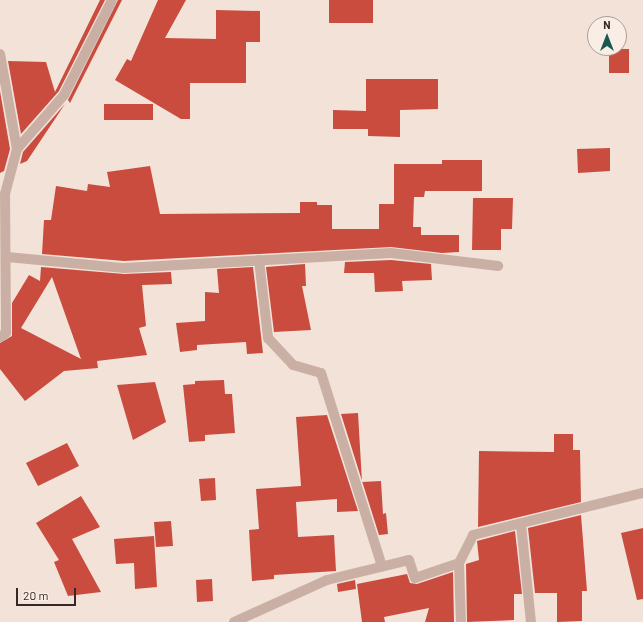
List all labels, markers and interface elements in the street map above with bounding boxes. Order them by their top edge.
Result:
north arrow [587,16,627,56]
text: N [603,18,611,31]
scale bar [18,580,78,606]
text: 20 m [23,588,49,602]

